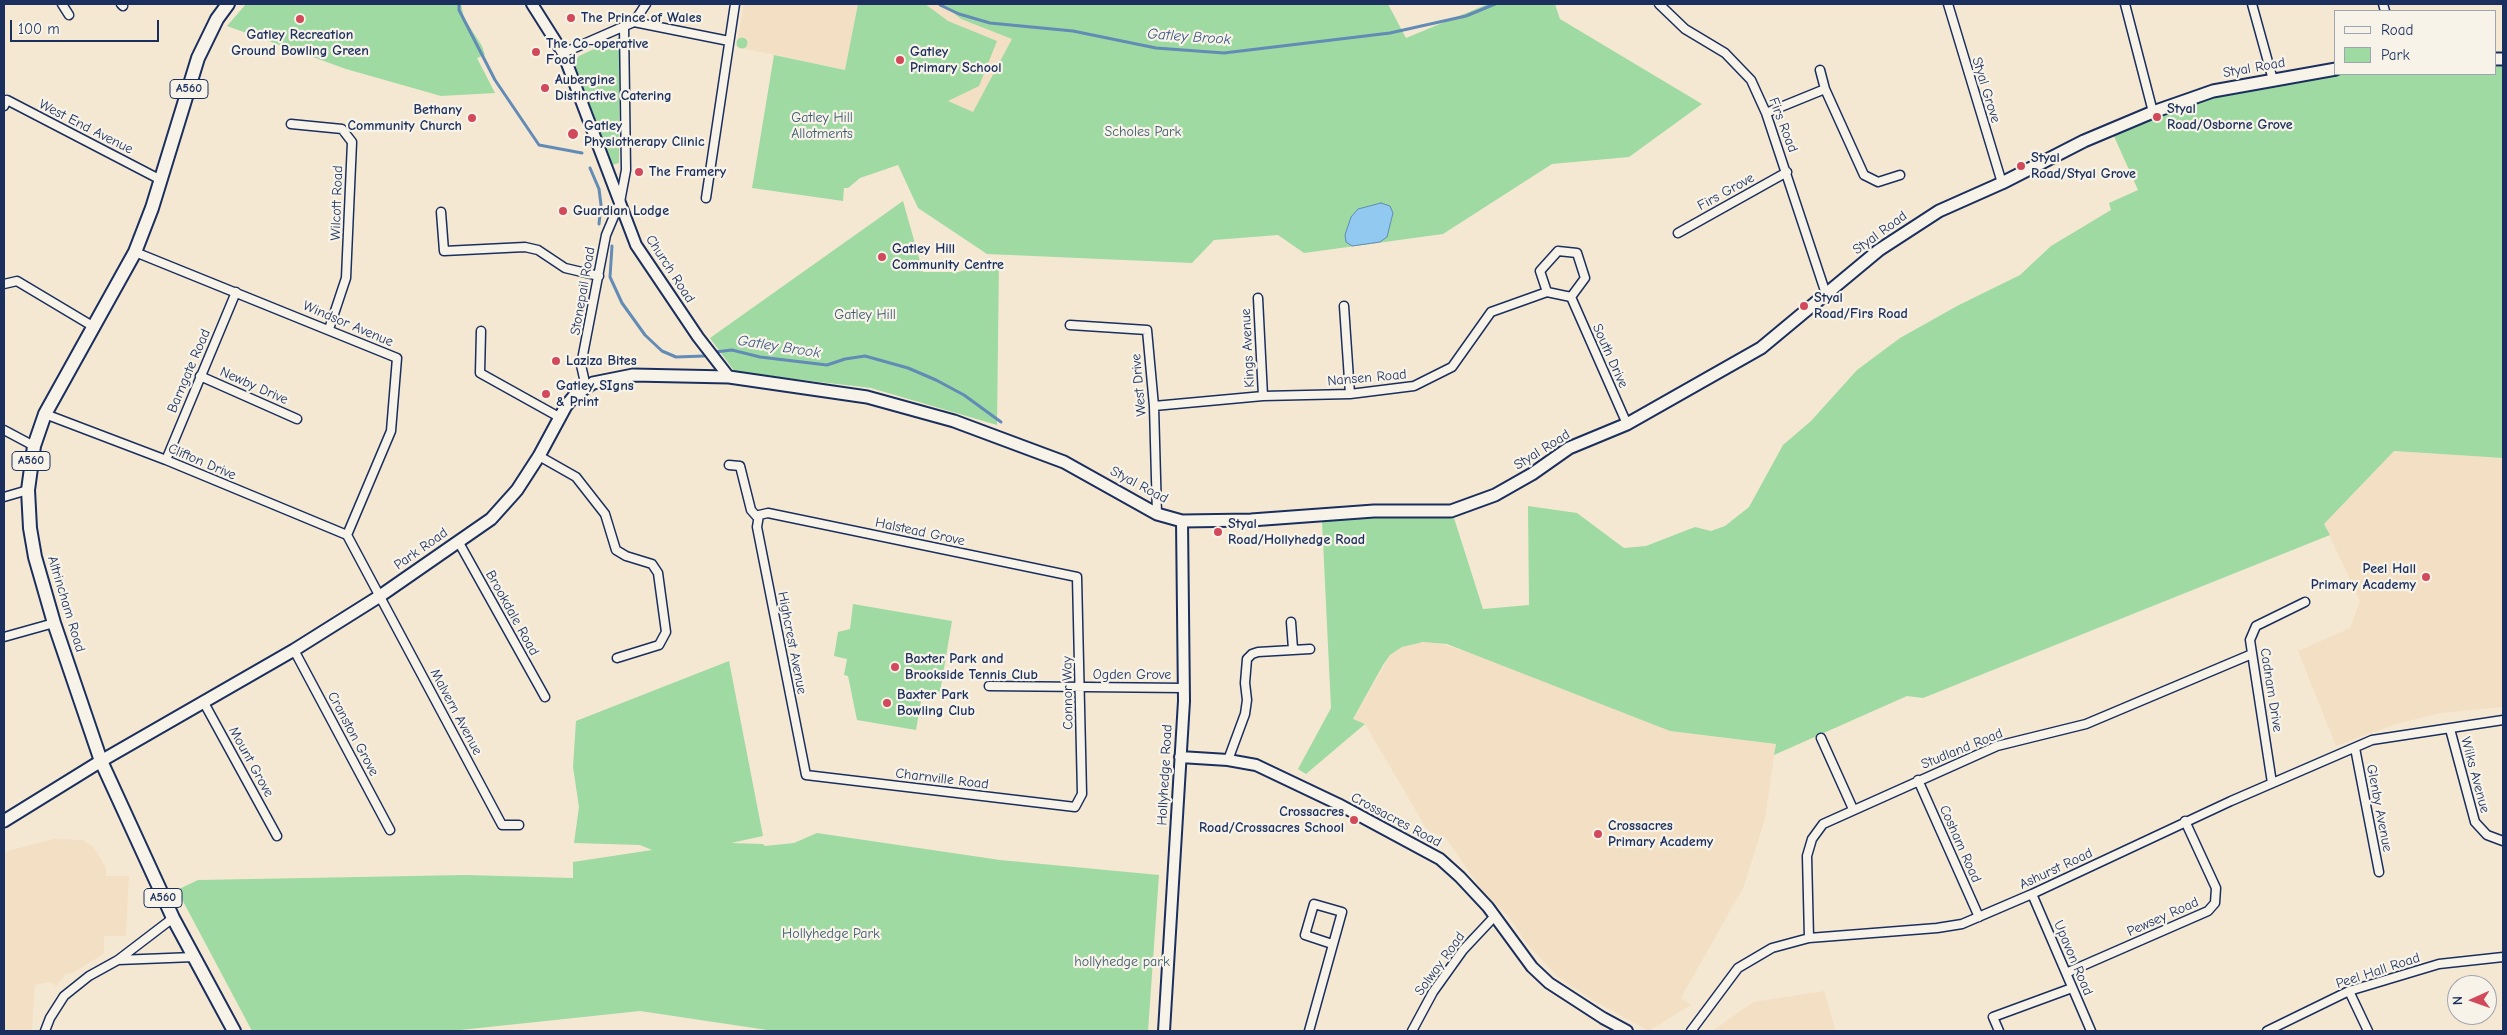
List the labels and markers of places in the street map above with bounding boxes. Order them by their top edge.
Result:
place label: The Prince of Wales [581,10,701,26]
marker: The Prince of Wales [565,12,577,24]
marker: Gatley Recreation Ground Bowling Green [294,13,306,25]
place label: Gatley Recreation Ground Bowling Green [231,27,369,59]
place label: The Co-operative Food [546,36,648,68]
place label: Gatley Primary School [910,44,1001,76]
marker: The Co-operative Food [530,46,542,58]
marker: Gatley Primary School [894,54,906,66]
place label: Aubergine Distinctive Catering [555,72,672,104]
marker: Aubergine Distinctive Catering [539,82,551,94]
place label: Styal Road/Osborne Grove [2167,101,2293,134]
place label: Bethany Community Church [348,102,462,134]
marker: Styal Road/Osborne Grove [2151,111,2163,123]
marker: Bethany Community Church [466,112,478,124]
place label: Gatley Physiotherapy Clinic [584,118,705,150]
marker: Gatley Physiotherapy Clinic [566,127,580,141]
place label: Styal Road/Styal Grove [2031,150,2136,182]
marker: Styal Road/Styal Grove [2015,160,2027,172]
place label: The Framery [649,164,726,180]
marker: The Framery [633,166,645,178]
place label: Guardian Lodge [573,203,669,219]
marker: Guardian Lodge [557,205,569,217]
place label: Gatley Hill Community Centre [892,241,1004,274]
marker: Gatley Hill Community Centre [876,251,888,263]
place label: Styal Road/Firs Road [1814,290,1908,322]
marker: Styal Road/Firs Road [1798,300,1810,312]
place label: Laziza Bites [566,353,637,369]
marker: Laziza Bites [550,355,562,367]
place label: Gatley SIgns & Print [556,378,634,411]
marker: Gatley SIgns & Print [540,388,552,400]
place label: Styal Road/Hollyhedge Road [1228,516,1365,548]
marker: Styal Road/Hollyhedge Road [1212,526,1224,538]
place label: Peel Hall Primary Academy [2311,561,2416,594]
marker: Peel Hall Primary Academy [2420,571,2432,583]
place label: Baxter Park and Brookside Tennis Club [905,651,1038,684]
marker: Baxter Park and Brookside Tennis Club [889,661,901,673]
place label: Baxter Park Bowling Club [897,687,975,720]
marker: Baxter Park Bowling Club [881,697,893,709]
place label: Crossacres Road/Crossacres School [1199,804,1344,836]
marker: Crossacres Road/Crossacres School [1348,814,1360,826]
place label: Crossacres Primary Academy [1608,818,1713,850]
marker: Crossacres Primary Academy [1592,828,1604,840]

